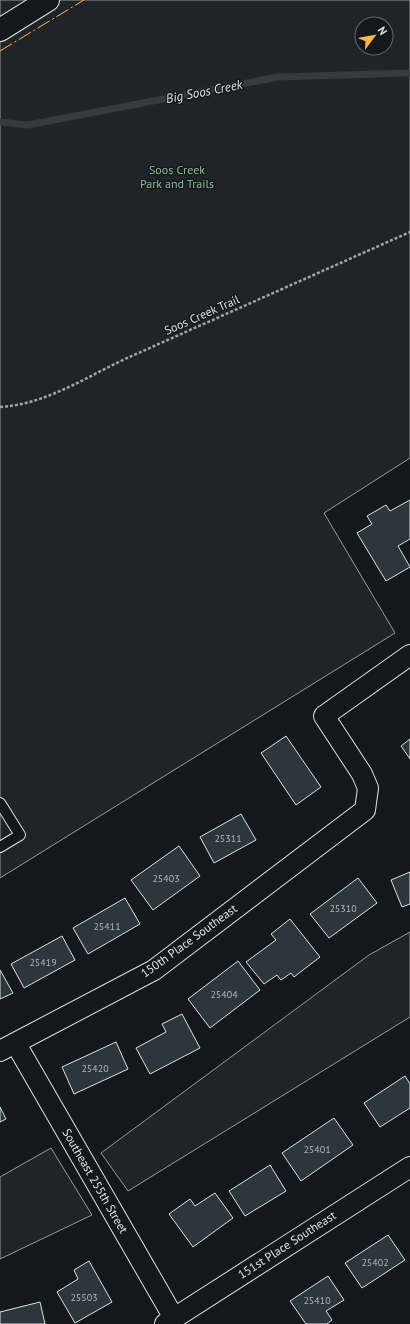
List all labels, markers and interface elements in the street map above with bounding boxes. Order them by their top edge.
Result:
north arrow [354,16,394,56]
text: N [375,24,390,37]
water label: Big Soos Creek [164,76,245,107]
park label: Soos Creek Park and Trails [140,162,214,191]
street label: Soos Creek Trail [162,291,242,338]
house number: 25311 [214,832,242,845]
house number: 25403 [152,872,180,885]
street label: 150th Place Southeast [138,901,240,981]
house number: 25310 [329,902,357,915]
house number: 25411 [93,920,121,933]
house number: 25419 [29,956,57,969]
house number: 25404 [210,988,238,1001]
house number: 25420 [81,1062,109,1075]
street label: Southeast 255th Street [59,1126,132,1236]
house number: 25401 [303,1143,331,1156]
street label: 151st Place Southeast [235,1207,338,1282]
house number: 25402 [361,1256,389,1269]
house number: 25503 [70,1291,98,1304]
house number: 25410 [303,1294,331,1307]

